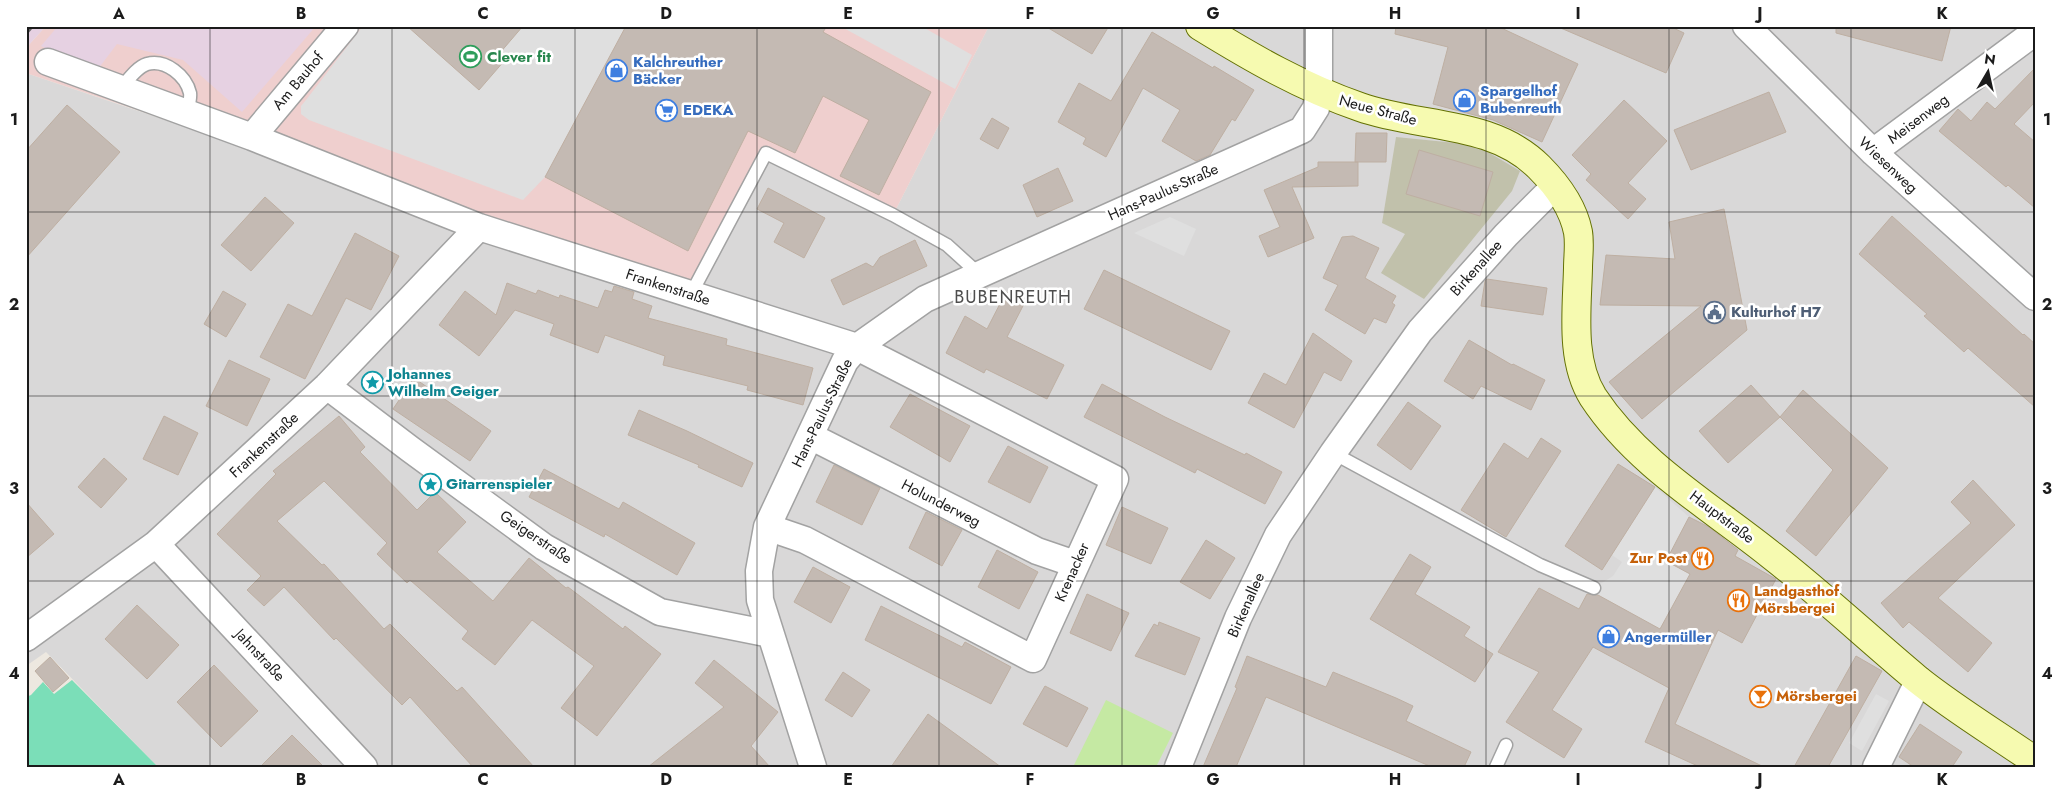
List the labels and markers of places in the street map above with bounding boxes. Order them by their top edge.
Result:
sports icon: Clever fit [459,45,483,69]
place label: Clever fit [487,46,551,68]
place label: Kalchreuther Bäcker [633,51,724,90]
shop icon: Kalchreuther Bäcker [605,59,629,83]
place label: Spargelhof Bubenreuth [1480,80,1562,119]
shop icon: Spargelhof Bubenreuth [1452,88,1476,112]
supermarket icon: EDEKA [655,98,679,122]
place label: EDEKA [683,99,735,121]
public building icon: Kulturhof H7 [1703,300,1727,324]
place label: Kulturhof H7 [1731,301,1822,323]
place label: Johannes Wilhelm Geiger [385,363,500,402]
place icon: Johannes Wilhelm Geiger [360,371,384,395]
place icon: Gitarrenspieler [418,472,442,496]
place label: Gitarrenspieler [446,473,553,495]
restaurant icon: Zur Post [1691,546,1715,570]
place label: Zur Post [1630,547,1687,569]
place label: Landgasthof Mörsbergei [1754,580,1840,619]
restaurant icon: Landgasthof Mörsbergei [1726,588,1750,612]
shop icon: Angermüller [1596,625,1620,649]
place label: Angermüller [1623,626,1712,648]
bar icon: Mörsbergei [1748,684,1772,708]
place label: Mörsbergei [1776,685,1857,707]

